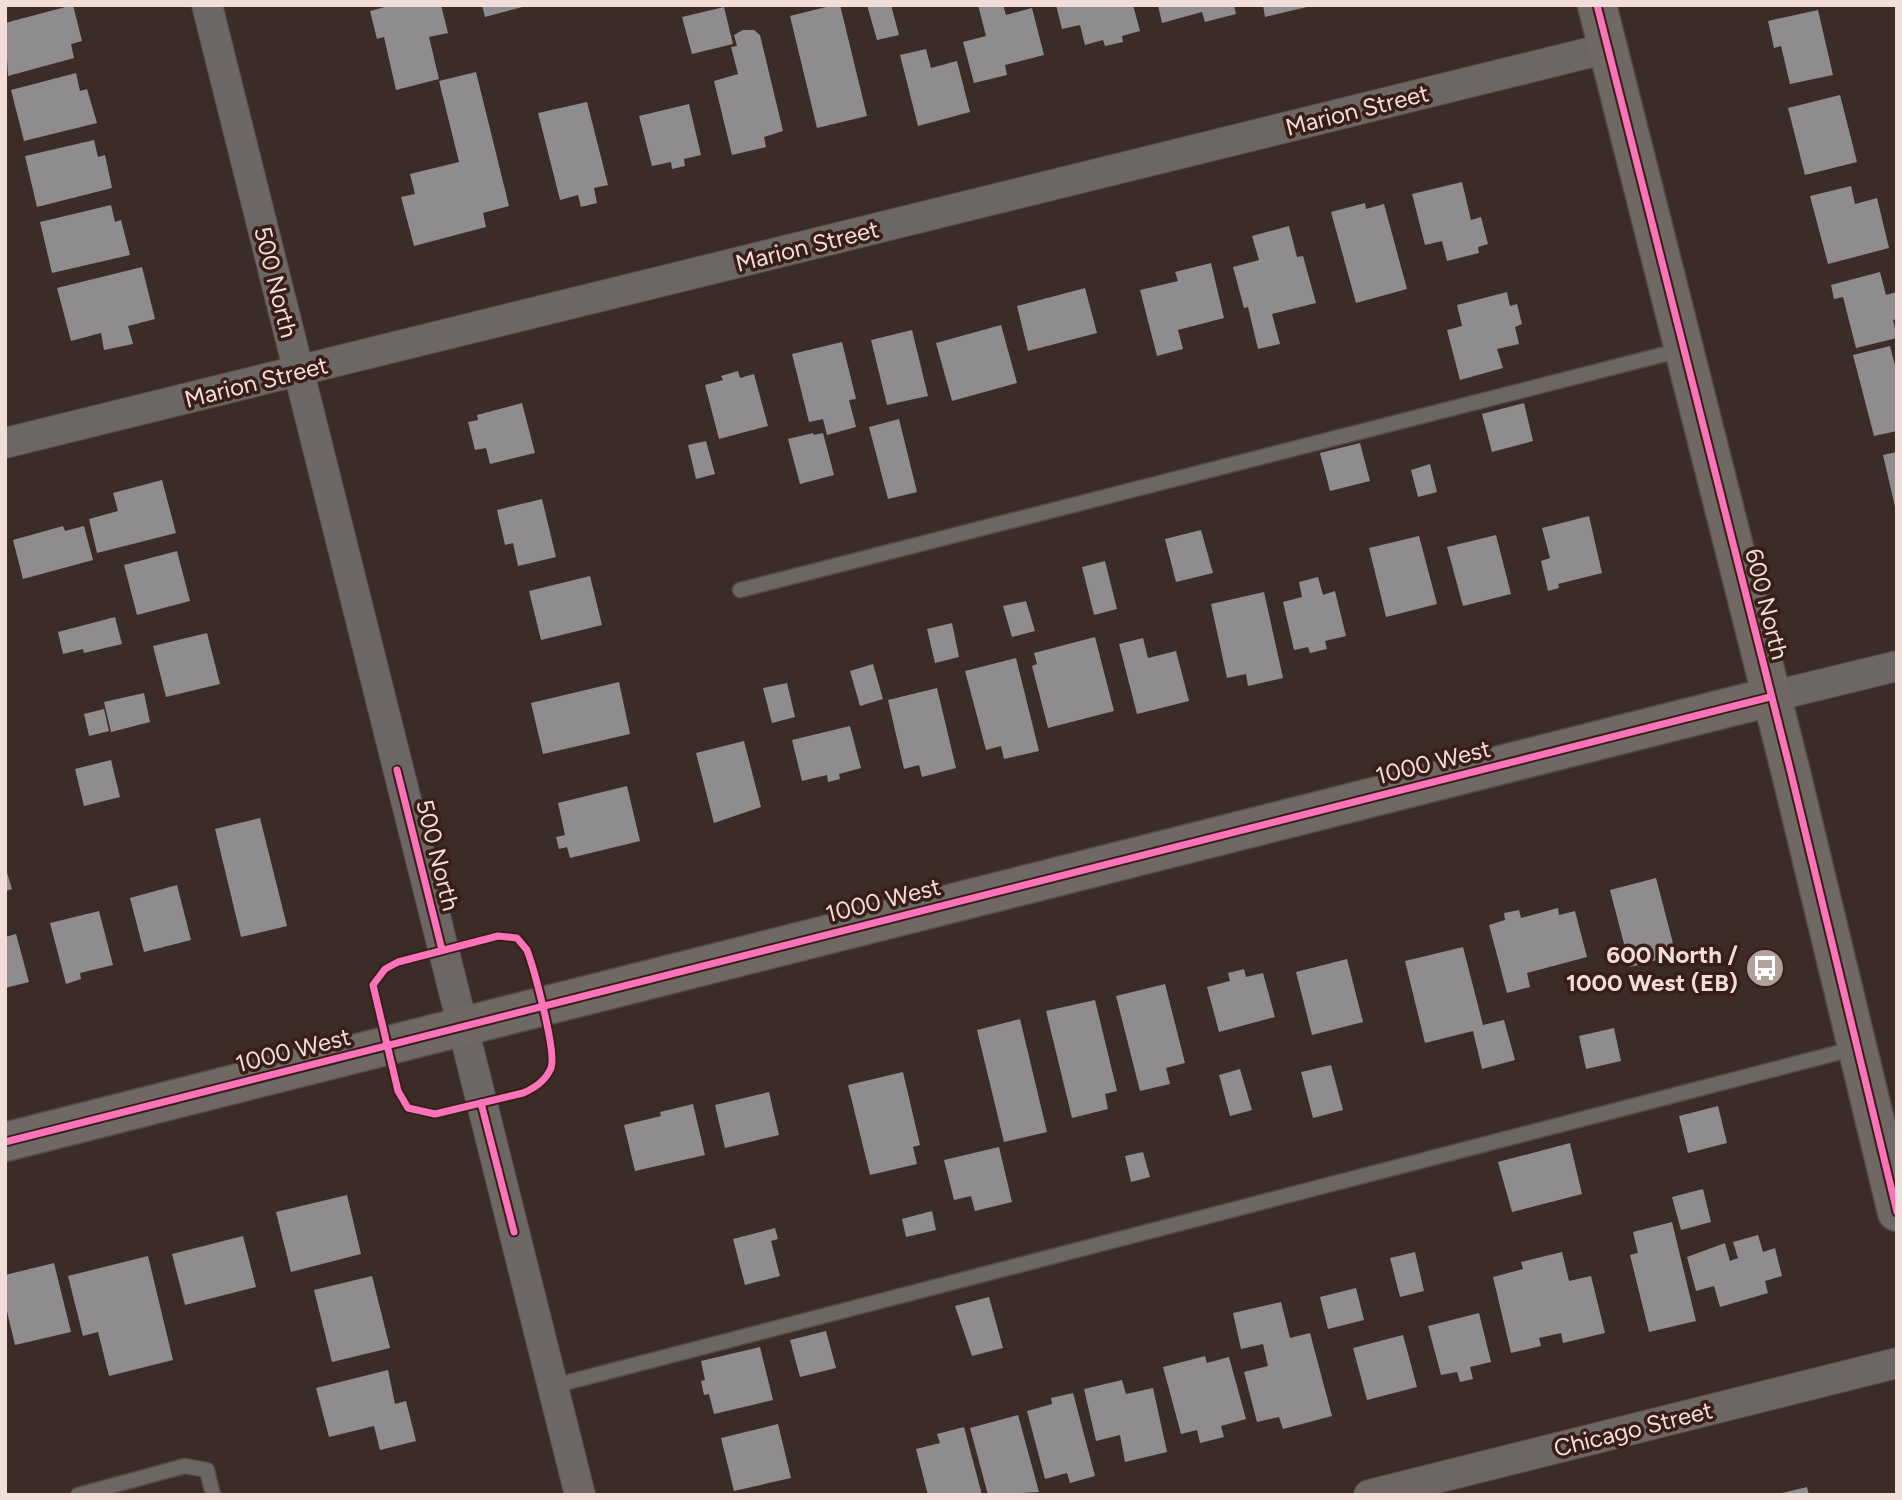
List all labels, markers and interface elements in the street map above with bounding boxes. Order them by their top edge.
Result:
street label: Marion Street [1282,78,1432,142]
street label: Marion Street [732,214,882,278]
street label: 500 North [248,223,304,341]
street label: Marion Street [181,350,331,414]
street label: 600 North [1739,545,1795,663]
street label: 1000 West [1373,734,1493,790]
street label: 500 North [410,796,466,914]
street label: 1000 West [823,872,943,928]
place label: 600 North / 1000 West (EB) [1566,940,1739,997]
bus stop icon: 600 North / 1000 West (EB) [1744,947,1786,989]
street label: 1000 West [233,1022,353,1078]
street label: Chicago Street [1551,1395,1715,1463]

